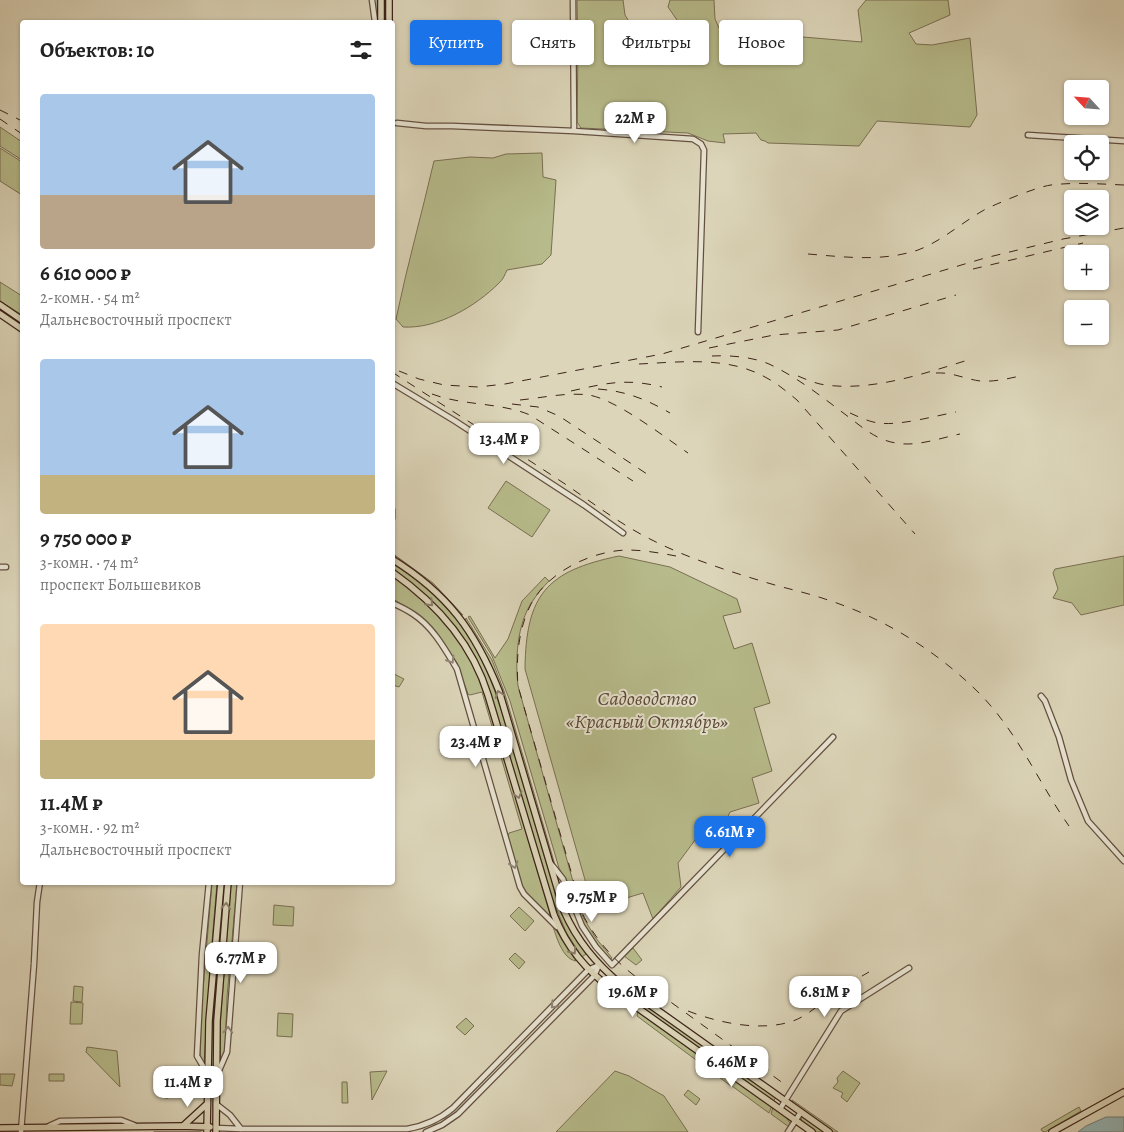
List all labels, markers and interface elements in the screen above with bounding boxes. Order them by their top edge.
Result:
chip: Купить [410,20,502,65]
chip: Снять [512,20,594,65]
chip: Фильтры [604,20,709,65]
chip: Новое [719,20,803,65]
text: Объектов: 10 [40,36,154,64]
icon: filters [347,36,375,64]
north arrow [1064,80,1109,125]
map controls [1064,80,1109,345]
pin: 22M ₽ [600,102,670,144]
text: 22M ₽ [615,107,655,129]
icon: home [163,127,253,217]
button: locate [1064,135,1109,180]
button: layers [1064,190,1109,235]
button: + [1064,245,1109,290]
text: 6 610 000 ₽ [40,259,131,287]
text: 2-комн. · 54 m² [40,287,140,309]
button: − [1064,300,1109,345]
text: Дальневосточный проспект [40,309,232,331]
icon: home [163,392,253,482]
pin: 13.4M ₽ [458,422,550,465]
text: 13.4M ₽ [480,428,528,450]
text: 9 750 000 ₽ [40,524,132,552]
text: 3-комн. · 74 m² [40,552,139,574]
text: проспект Большевиков [40,574,201,596]
one-way arrow [424,597,433,606]
one-way arrow [445,654,455,663]
icon: home [163,657,253,747]
park label: Садоводство «Красный Октябрь» [566,685,728,735]
one-way arrow [495,690,505,698]
pin: 23.4M ₽ [430,726,522,768]
text: 23.4M ₽ [451,731,501,753]
text: 11.4M ₽ [40,789,103,817]
one-way arrow [512,791,522,799]
pin: 6.61M ₽ [684,816,776,858]
text: 3-комн. · 92 m² [40,817,140,839]
text: 6.61M ₽ [705,821,755,843]
text: Дальневосточный проспект [40,839,232,861]
one-way arrow [508,861,518,869]
pin: 9.75M ₽ [546,880,638,923]
text: 9.75M ₽ [567,886,617,908]
one-way arrow [220,901,231,909]
pin: 6.77M ₽ [195,942,287,984]
one-way arrow [567,945,576,955]
text: 6.77M ₽ [216,947,266,969]
pin: 19.6M ₽ [587,976,679,1018]
pin: 6.81M ₽ [779,976,871,1018]
text: 19.6M ₽ [608,981,658,1003]
text: 6.81M ₽ [800,981,850,1003]
one-way arrow [551,999,560,1008]
one-way arrow [223,1026,234,1034]
pin: 6.46M ₽ [686,1046,778,1088]
text: 6.46M ₽ [706,1051,758,1073]
pin: 11.4M ₽ [142,1066,234,1108]
text: 11.4M ₽ [164,1071,212,1093]

